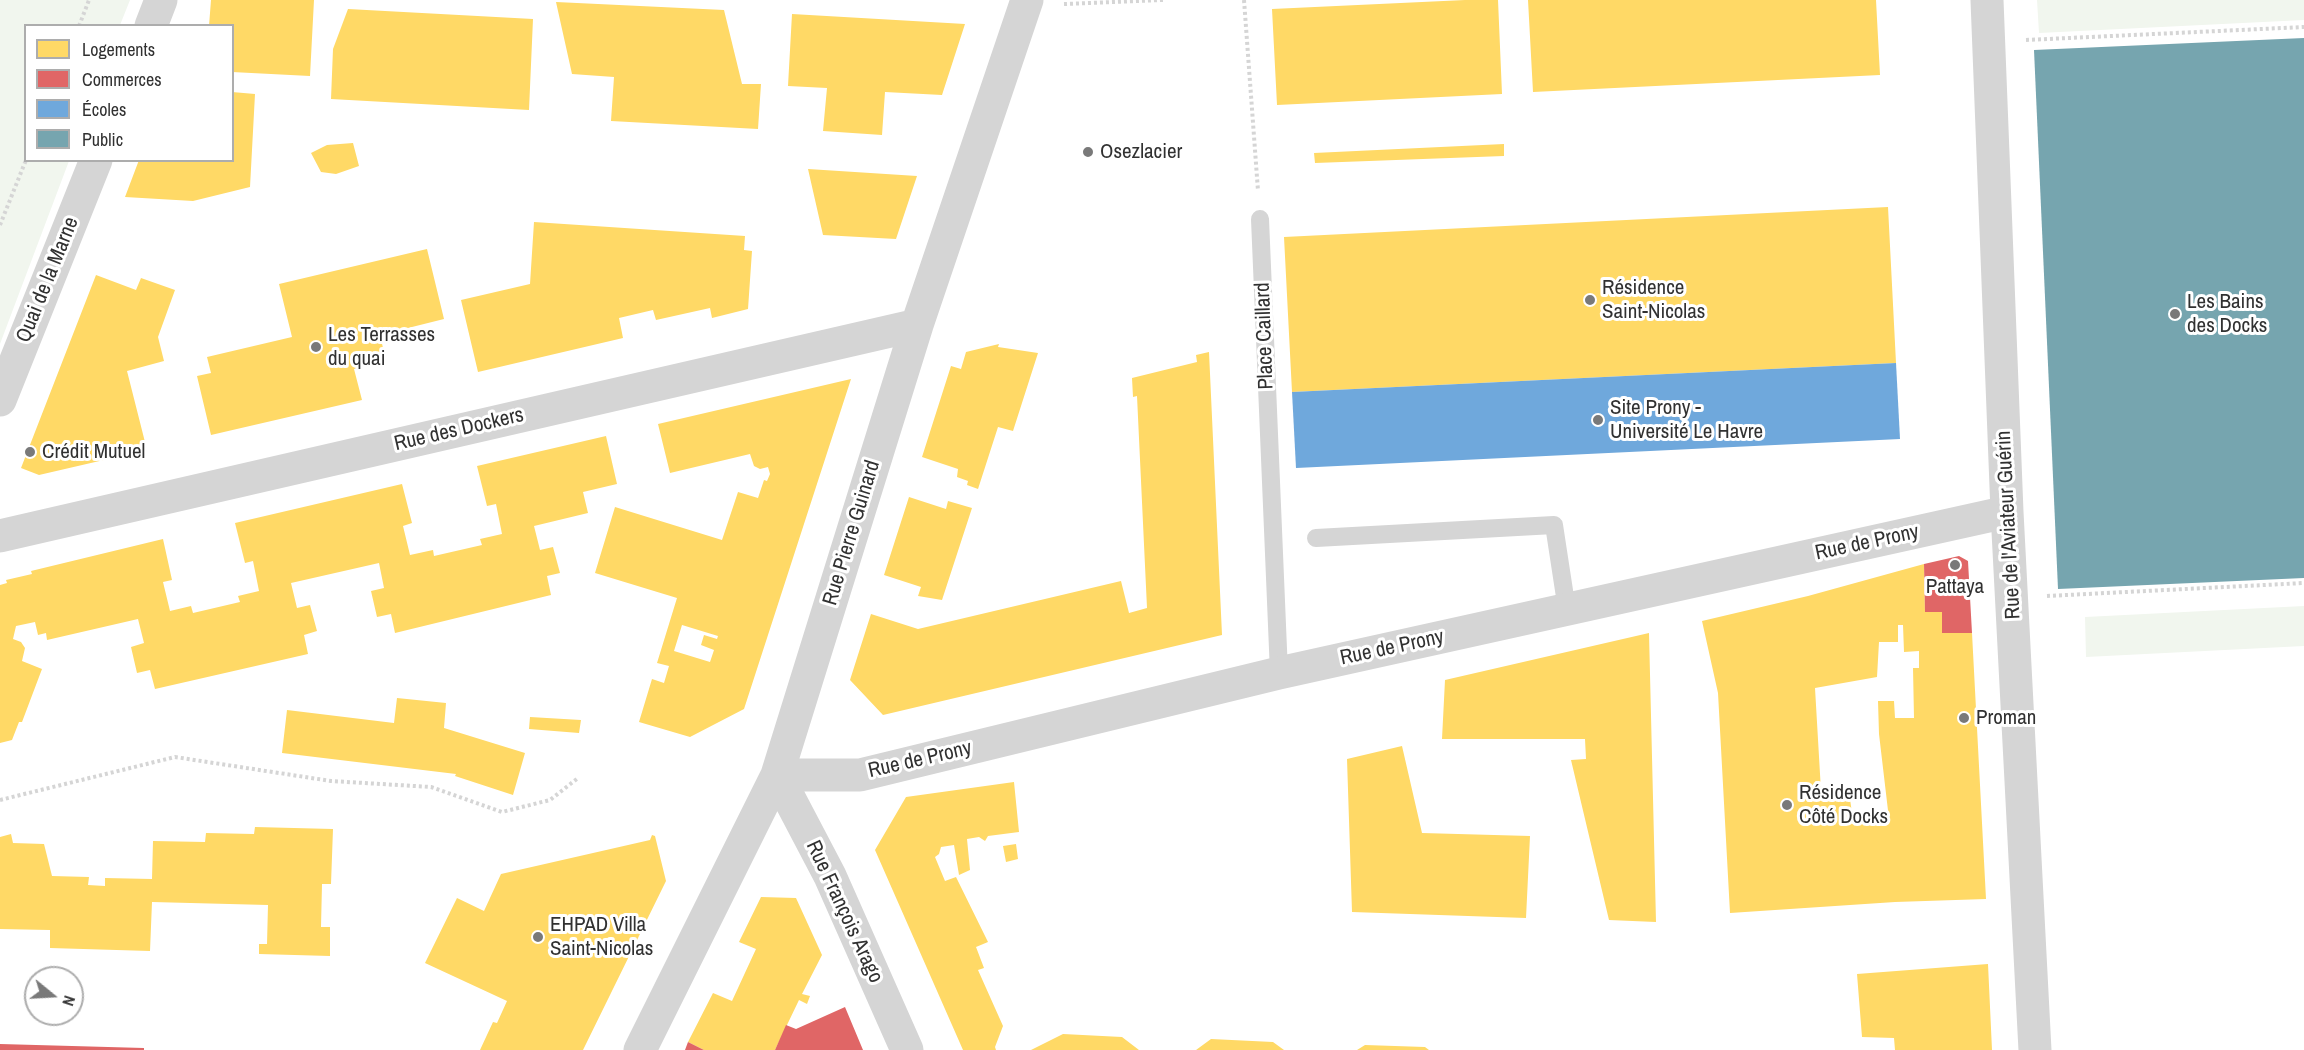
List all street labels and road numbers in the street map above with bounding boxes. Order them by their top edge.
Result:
street label: Quai de la Marne [11,214,85,346]
street label: Place Caillard [1251,282,1279,390]
street label: Rue des Dockers [392,403,526,457]
street label: Rue de l'Aviateur Guérin [1991,430,2027,620]
street label: Rue Pierre Guinard [818,457,886,609]
street label: Rue de Prony [1813,520,1921,566]
street label: Rue de Prony [1338,625,1446,671]
street label: Rue de Prony [866,736,974,784]
street label: Rue François Arago [800,837,888,987]

